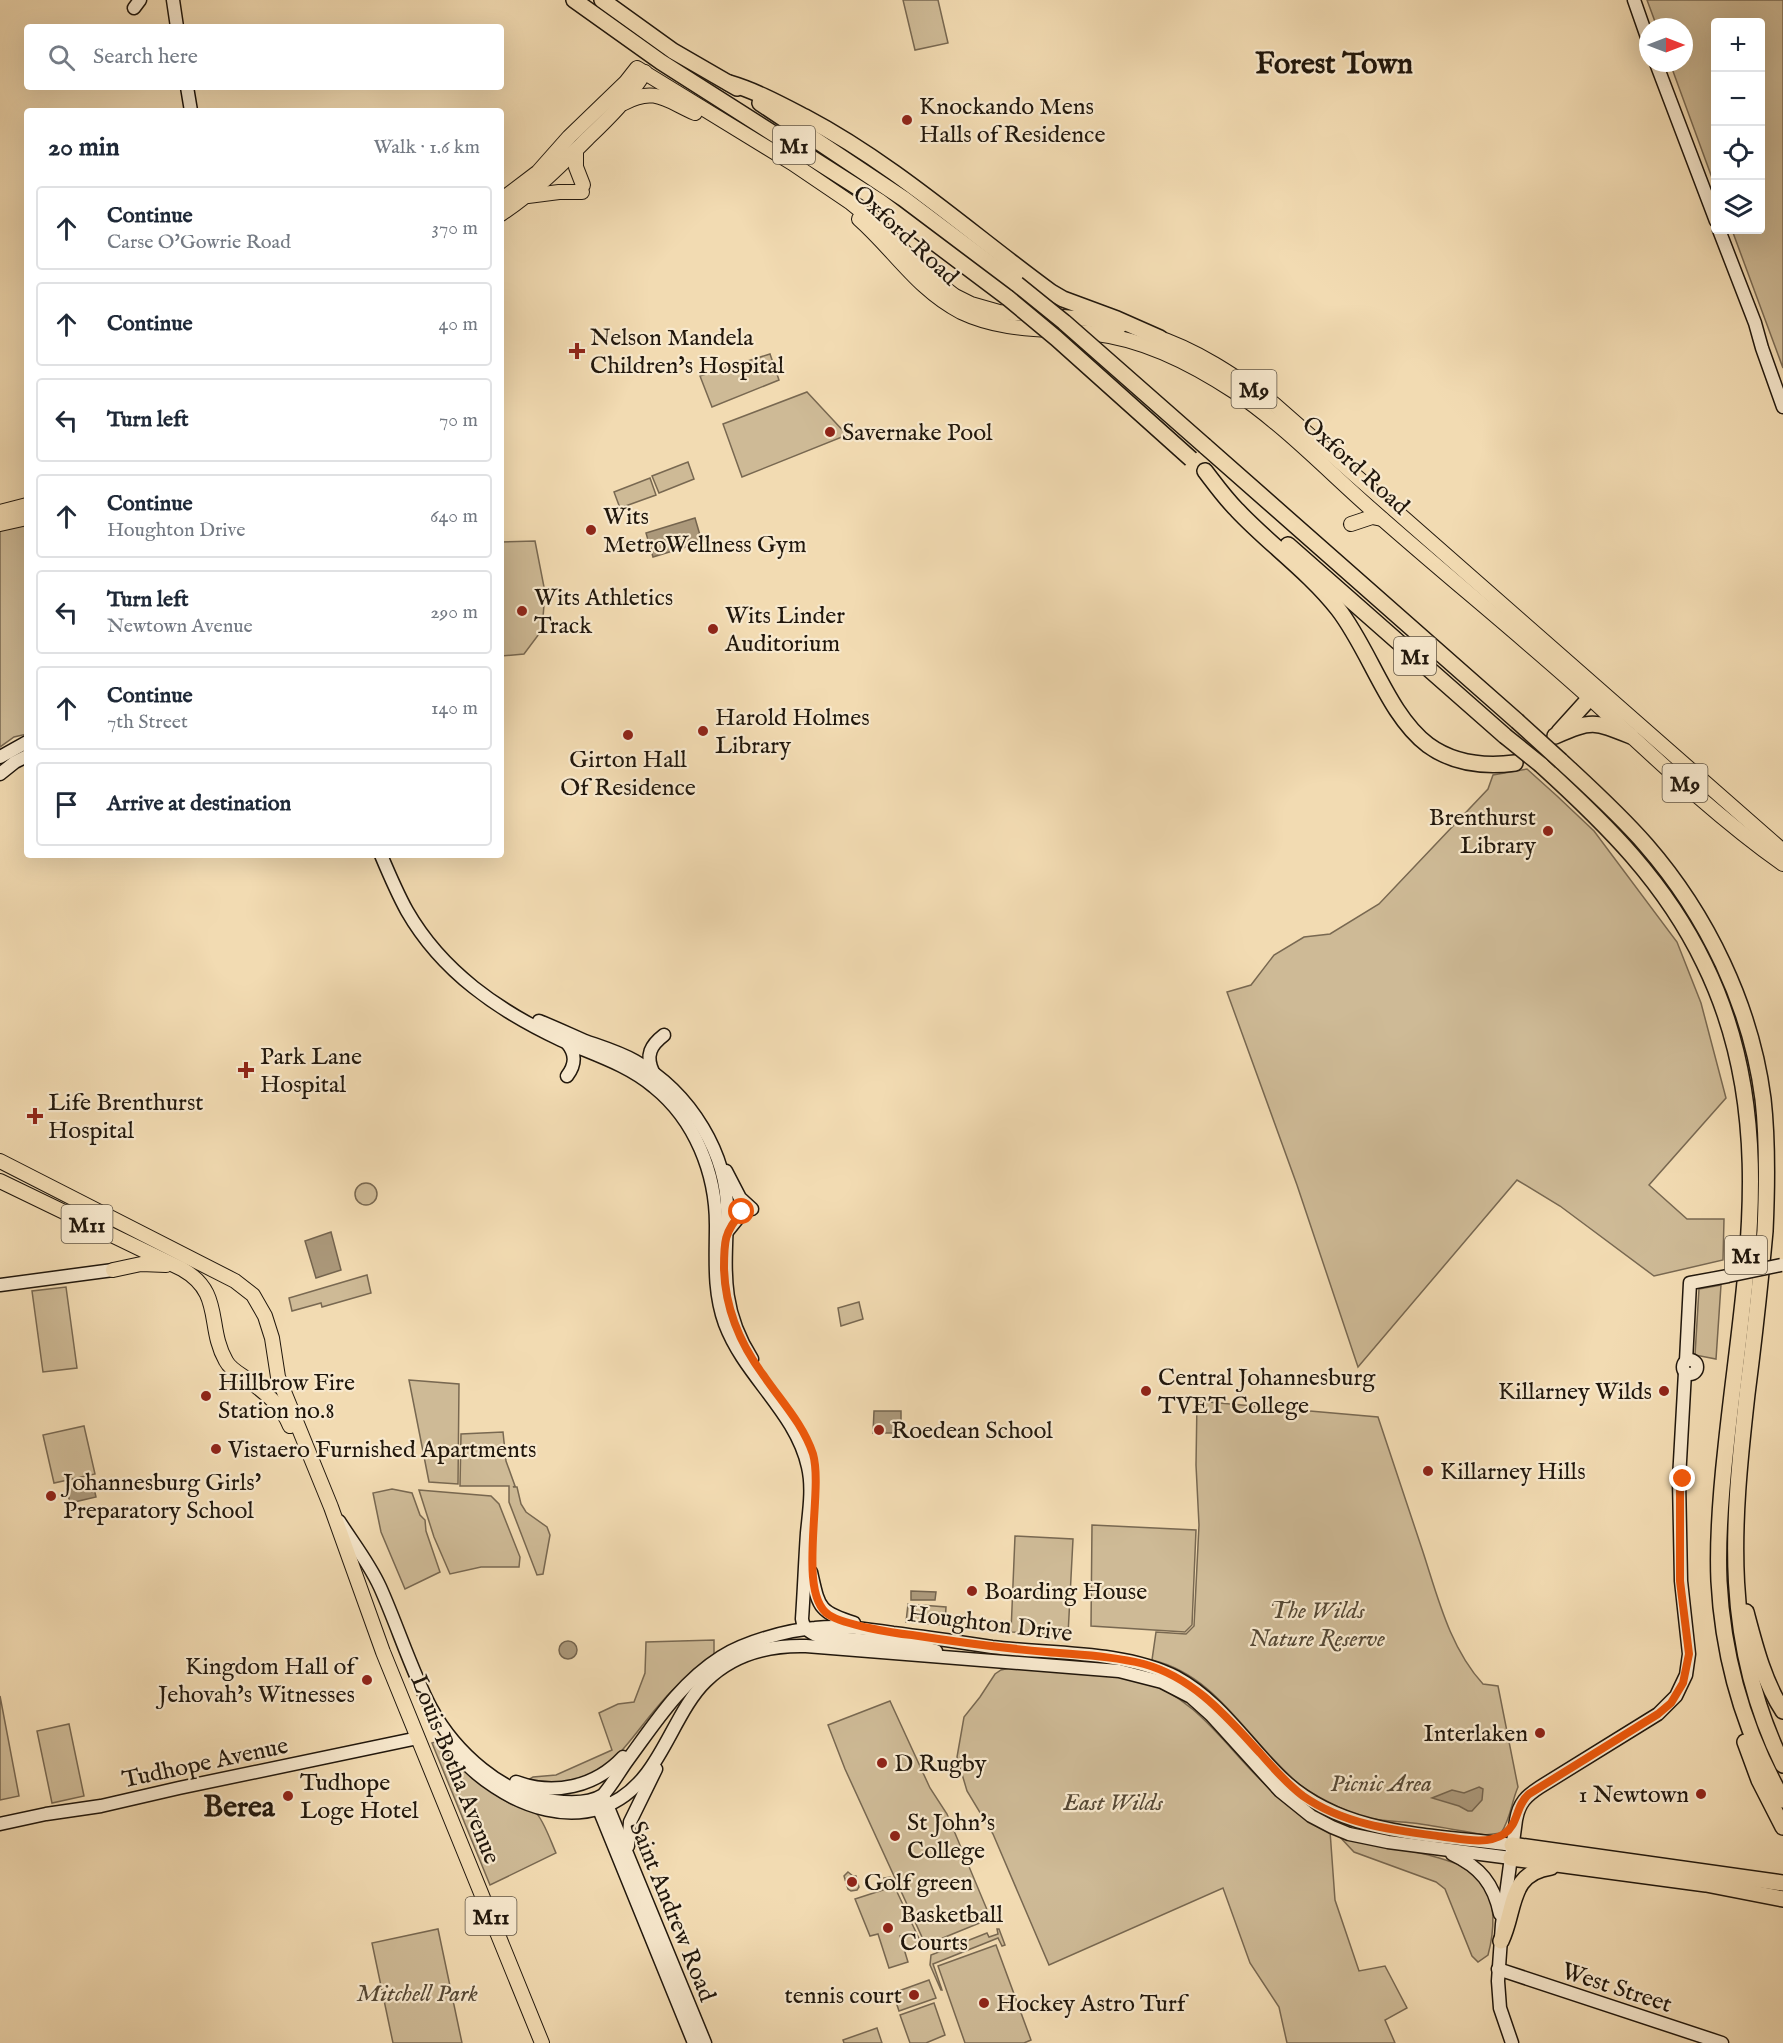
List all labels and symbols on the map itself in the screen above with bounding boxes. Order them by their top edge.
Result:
north arrow [1639,18,1693,72]
district label: Forest Town [1255,46,1413,84]
place label: Knockando Mens Halls of Residence [919,92,1105,151]
marker: Knockando Mens Halls of Residence [900,113,914,127]
road number: M1 [773,126,815,164]
street label: Oxford Road [845,179,965,293]
place label: Nelson Mandela Children's Hospital [590,323,785,382]
marker: Nelson Mandela Children's Hospital [568,342,586,360]
road number: M9 [1232,370,1276,408]
street label: Oxford Road [1295,410,1415,523]
place label: Savernake Pool [842,418,993,449]
marker: Savernake Pool [823,425,837,439]
place label: Wits MetroWellness Gym [603,502,806,561]
marker: Wits MetroWellness Gym [584,523,598,537]
place label: Wits Athletics Track [534,583,673,642]
place label: Wits Linder Auditorium [724,601,845,660]
marker: Wits Athletics Track [515,604,529,618]
marker: Wits Linder Auditorium [706,622,720,636]
road number: M1 [1394,637,1436,675]
place label: Harold Holmes Library [715,703,870,762]
marker: Harold Holmes Library [696,724,710,738]
marker: Girton Hall Of Residence [621,728,635,742]
place label: Girton Hall Of Residence [560,745,696,804]
road number: M9 [1662,764,1708,802]
place label: Brenthurst Library [1429,803,1536,862]
marker: Brenthurst Library [1541,824,1555,838]
place label: Park Lane Hospital [260,1042,362,1101]
marker: Park Lane Hospital [237,1061,255,1079]
place label: Life Brenthurst Hospital [48,1088,204,1147]
marker: Life Brenthurst Hospital [26,1107,44,1125]
route start [728,1198,754,1224]
road number: M11 [62,1205,112,1243]
road number: M1 [1725,1236,1767,1274]
place label: Central Johannesburg TVET College [1158,1363,1376,1422]
place label: Hillbrow Fire Station no.8 [218,1368,355,1427]
place label: Killarney Wilds [1498,1377,1652,1408]
marker: Central Johannesburg TVET College [1139,1384,1153,1398]
marker: Killarney Wilds [1657,1384,1671,1398]
marker: Hillbrow Fire Station no.8 [199,1389,213,1403]
place label: Roedean School [891,1416,1053,1447]
marker: Roedean School [872,1423,886,1437]
place label: Vistaero Furnished Apartments [227,1435,536,1466]
marker: Vistaero Furnished Apartments [209,1442,223,1456]
place label: Killarney Hills [1440,1457,1586,1488]
marker: Killarney Hills [1421,1464,1435,1478]
route end [1669,1465,1695,1491]
place label: Johannesburg Girls' Preparatory School [60,1468,261,1527]
marker: Johannesburg Girls' Preparatory School [44,1489,58,1503]
place label: Boarding House [984,1577,1147,1608]
marker: Boarding House [965,1584,979,1598]
park label: The Wilds Nature Reserve [1249,1596,1385,1655]
street label: Houghton Drive [905,1599,1074,1650]
place label: Kingdom Hall of Jehovah's Witnesses [155,1652,359,1711]
street label: Louis Botha Avenue [403,1670,507,1869]
marker: Kingdom Hall of Jehovah's Witnesses [360,1673,374,1687]
place label: Interlaken [1423,1719,1528,1750]
marker: Interlaken [1533,1726,1547,1740]
street label: Tudhope Avenue [120,1731,291,1796]
place label: D Rugby [894,1749,987,1780]
marker: D Rugby [875,1756,889,1770]
place label: Tudhope Loge Hotel [300,1768,419,1827]
park label: Picnic Area [1330,1769,1432,1800]
place label: 1 Newtown [1579,1780,1689,1811]
marker: 1 Newtown [1694,1787,1708,1801]
park label: East Wilds [1062,1788,1164,1819]
district label: Berea [203,1789,276,1827]
marker: Tudhope Loge Hotel [281,1789,295,1803]
place label: St John's College [907,1808,995,1867]
street label: Saint Andrew Road [621,1817,722,2007]
marker: St John's College [888,1829,902,1843]
place label: Golf green [864,1868,973,1899]
marker: Golf green [845,1875,859,1889]
road number: M11 [466,1897,516,1935]
place label: Basketball Courts [900,1900,1003,1959]
marker: Basketball Courts [881,1921,895,1935]
street label: West Street [1557,1956,1676,2021]
park label: Mitchell Park [356,1979,478,2010]
place label: tennis court [784,1981,902,2012]
marker: tennis court [907,1988,921,2002]
place label: Hockey Astro Turf [996,1989,1190,2020]
marker: Hockey Astro Turf [977,1996,991,2010]

